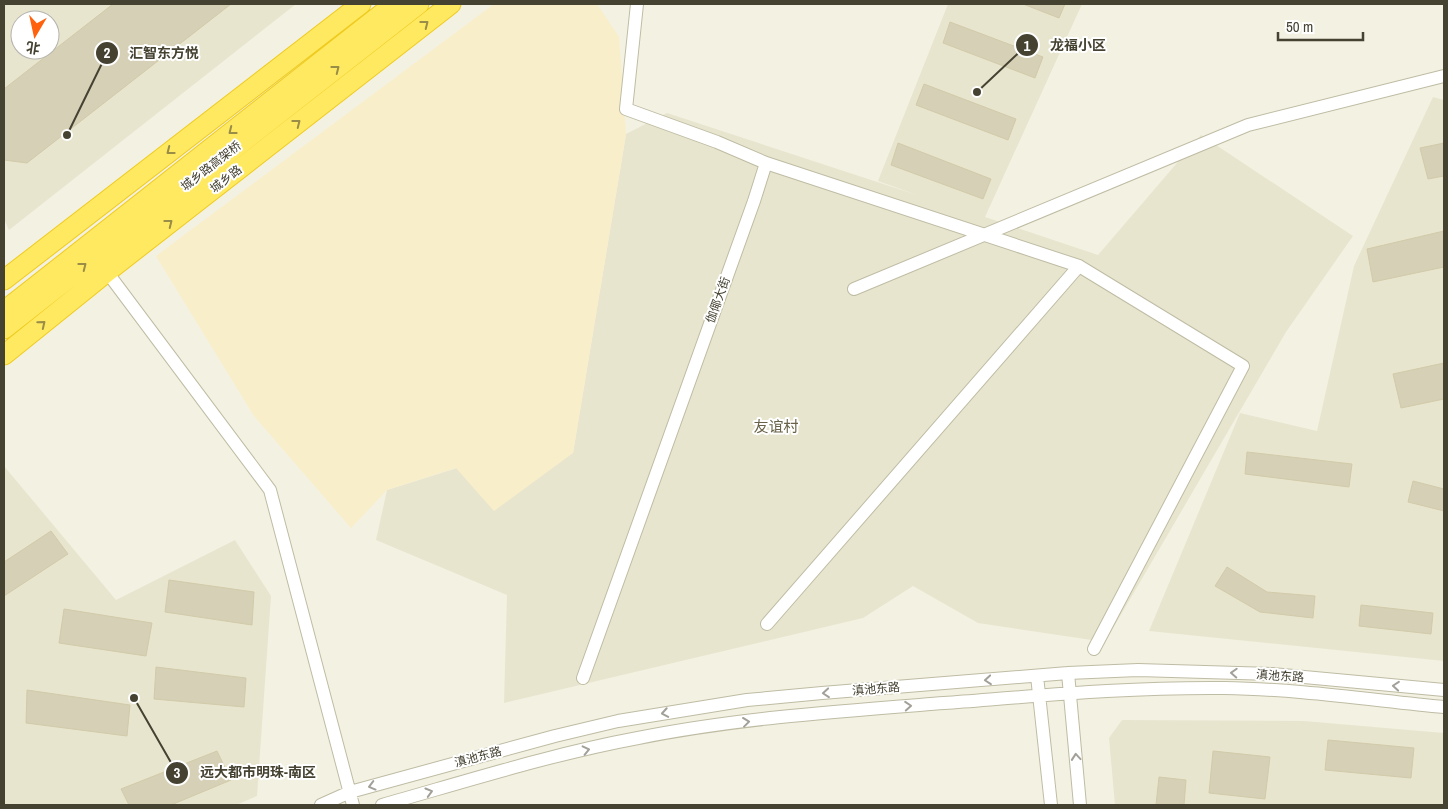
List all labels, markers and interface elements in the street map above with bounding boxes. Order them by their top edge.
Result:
north arrow [10,10,60,60]
scale bar [1278,10,1363,42]
text: 50 m [1286,16,1313,37]
one-way arrow [419,21,428,29]
callout: 龙福小区 [1015,31,1116,60]
text: 1 [1024,35,1031,56]
text: 龙福小区 [1050,36,1106,54]
text: 北 [25,38,41,58]
callout: 汇智东方悦 [94,38,209,67]
text: 2 [104,42,111,63]
text: 汇智东方悦 [129,44,199,62]
one-way arrow [330,66,339,75]
one-way arrow [291,121,300,129]
one-way arrow [229,126,238,134]
street label: 城乡路高架桥 [178,138,244,194]
one-way arrow [167,146,176,154]
street label: 城乡路 [207,162,245,196]
one-way arrow [163,221,172,229]
one-way arrow [78,263,87,272]
street label: 伽倻大街 [702,275,734,325]
one-way arrow [36,321,45,330]
district label: 友谊村 [753,416,799,437]
street label: 滇池东路 [1255,666,1305,686]
one-way arrow [1230,667,1238,678]
one-way arrow [984,674,992,685]
street label: 滇池东路 [851,679,901,699]
one-way arrow [1391,681,1399,692]
one-way arrow [822,687,830,698]
one-way arrow [904,701,912,712]
one-way arrow [661,707,670,717]
one-way arrow [742,717,750,728]
street label: 滇池东路 [453,743,503,771]
one-way arrow [581,745,590,755]
one-way arrow [1071,752,1082,760]
callout: 远大都市明珠-南区 [165,758,325,787]
text: 3 [174,762,181,783]
text: 远大都市明珠-南区 [200,763,316,781]
one-way arrow [368,781,377,791]
one-way arrow [424,787,433,797]

